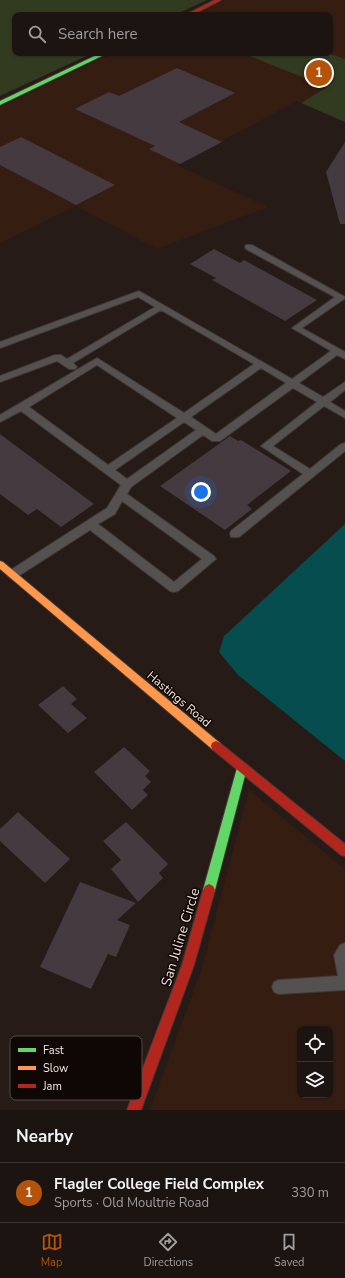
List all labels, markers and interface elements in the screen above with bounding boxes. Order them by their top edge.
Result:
search box [12,12,333,56]
icon: search [26,23,48,45]
text: Search here [58,24,138,44]
pin: 1 [306,58,332,88]
your location [191,482,211,502]
street label: Hastings Road [144,668,214,730]
street label: San Juline Circle [156,886,204,989]
map controls [297,1026,333,1098]
button: locate [297,1026,333,1062]
legend [10,1036,142,1100]
text: Fast [43,1043,64,1058]
text: Slow [43,1061,68,1076]
button: layers [297,1062,333,1098]
text: Jam [42,1079,62,1094]
text: Nearby [16,1125,73,1148]
text: Flagler College Field Complex [54,1174,264,1194]
text: 1 [25,1184,33,1202]
text: 330 m [291,1184,329,1202]
text: Sports · Old Moultrie Road [54,1194,209,1212]
tab: Map [41,1231,63,1270]
tab: Directions [144,1231,193,1270]
tab: Saved [274,1231,304,1270]

